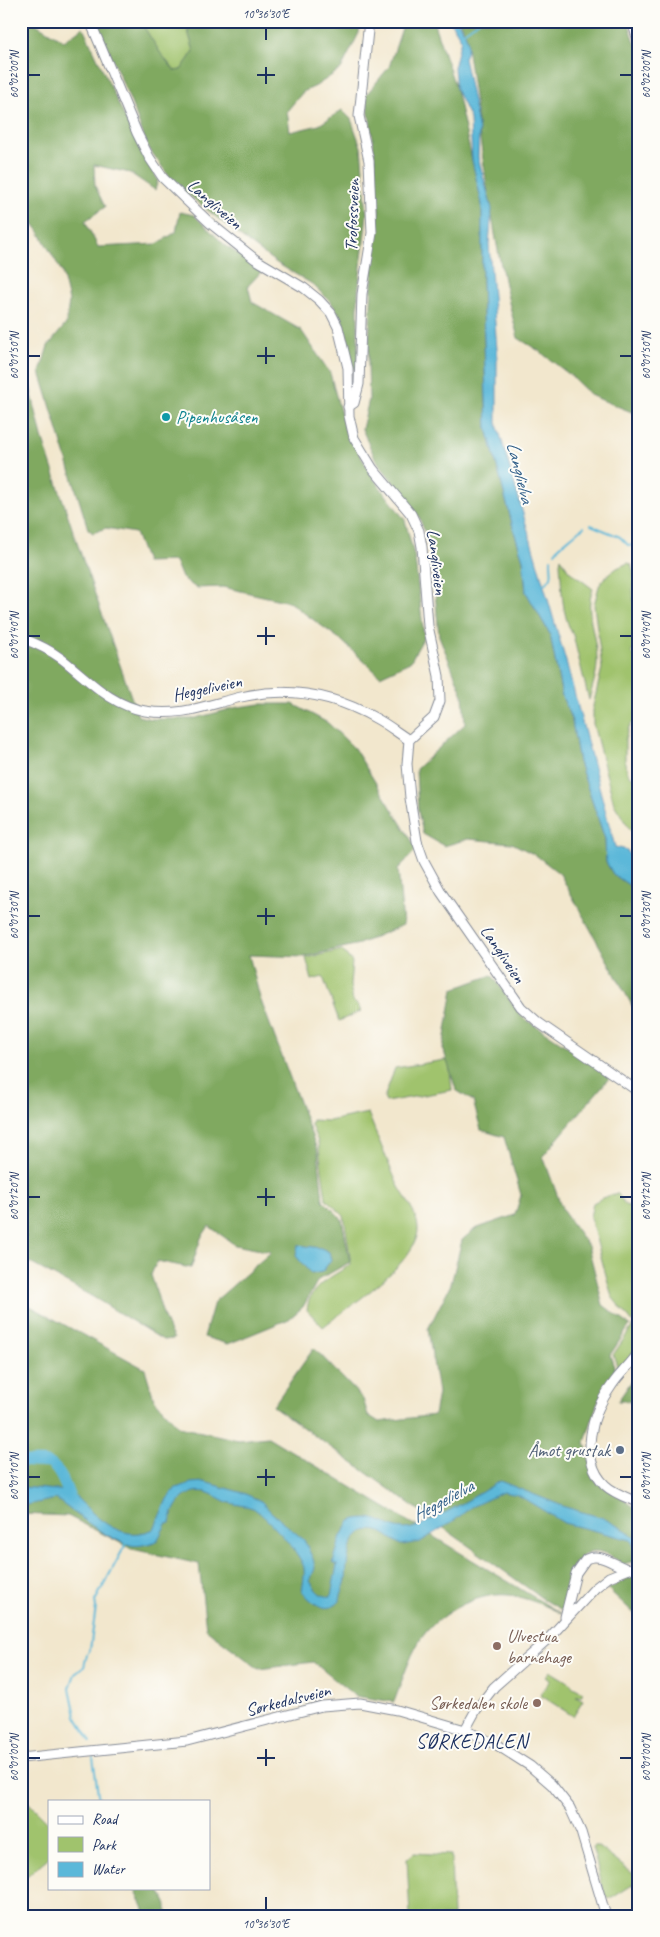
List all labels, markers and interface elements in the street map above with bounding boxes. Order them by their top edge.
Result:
text: 10°36'30"E [243,6,291,22]
text: 60°02'00"N [6,50,22,99]
text: 60°02'00"N [638,50,654,99]
street label: Langliveien [183,174,248,234]
street label: Trofossveien [340,177,364,252]
text: 60°01'50"N [6,331,22,380]
text: 60°01'50"N [638,331,654,380]
place label: Pipenhusåsen [176,406,258,428]
marker: Pipenhusåsen [160,411,172,423]
water label: Langlielva [501,439,540,507]
street label: Langliveien [422,528,452,597]
text: 60°01'40"N [6,611,22,660]
text: 60°01'40"N [638,611,654,660]
street label: Heggeliveien [170,670,244,706]
text: 60°01'30"N [6,891,22,940]
text: 60°01'30"N [638,891,654,940]
street label: Langliveien [476,921,531,988]
text: 60°01'20"N [6,1172,22,1221]
text: 60°01'20"N [638,1172,654,1221]
place label: Åmot grustak [528,1439,611,1461]
marker: Åmot grustak [614,1444,626,1456]
text: 60°01'10"N [6,1452,22,1501]
text: 60°01'10"N [638,1452,654,1501]
water label: Heggelielva [407,1473,480,1528]
place label: Ulvestua barnehage [507,1625,572,1668]
marker: Ulvestua barnehage [491,1640,503,1652]
street label: Sørkedalsveien [243,1679,334,1721]
place label: Sørkedalen skole [429,1692,528,1714]
marker: Sørkedalen skole [531,1697,543,1709]
district label: SØRKEDALEN [416,1729,530,1754]
text: 60°01'00"N [6,1733,22,1782]
text: 60°01'00"N [638,1733,654,1782]
legend [48,1800,210,1890]
text: Road [92,1810,119,1829]
text: Park [92,1836,117,1855]
text: Water [92,1860,126,1879]
text: 10°36'30"E [243,1916,291,1932]

